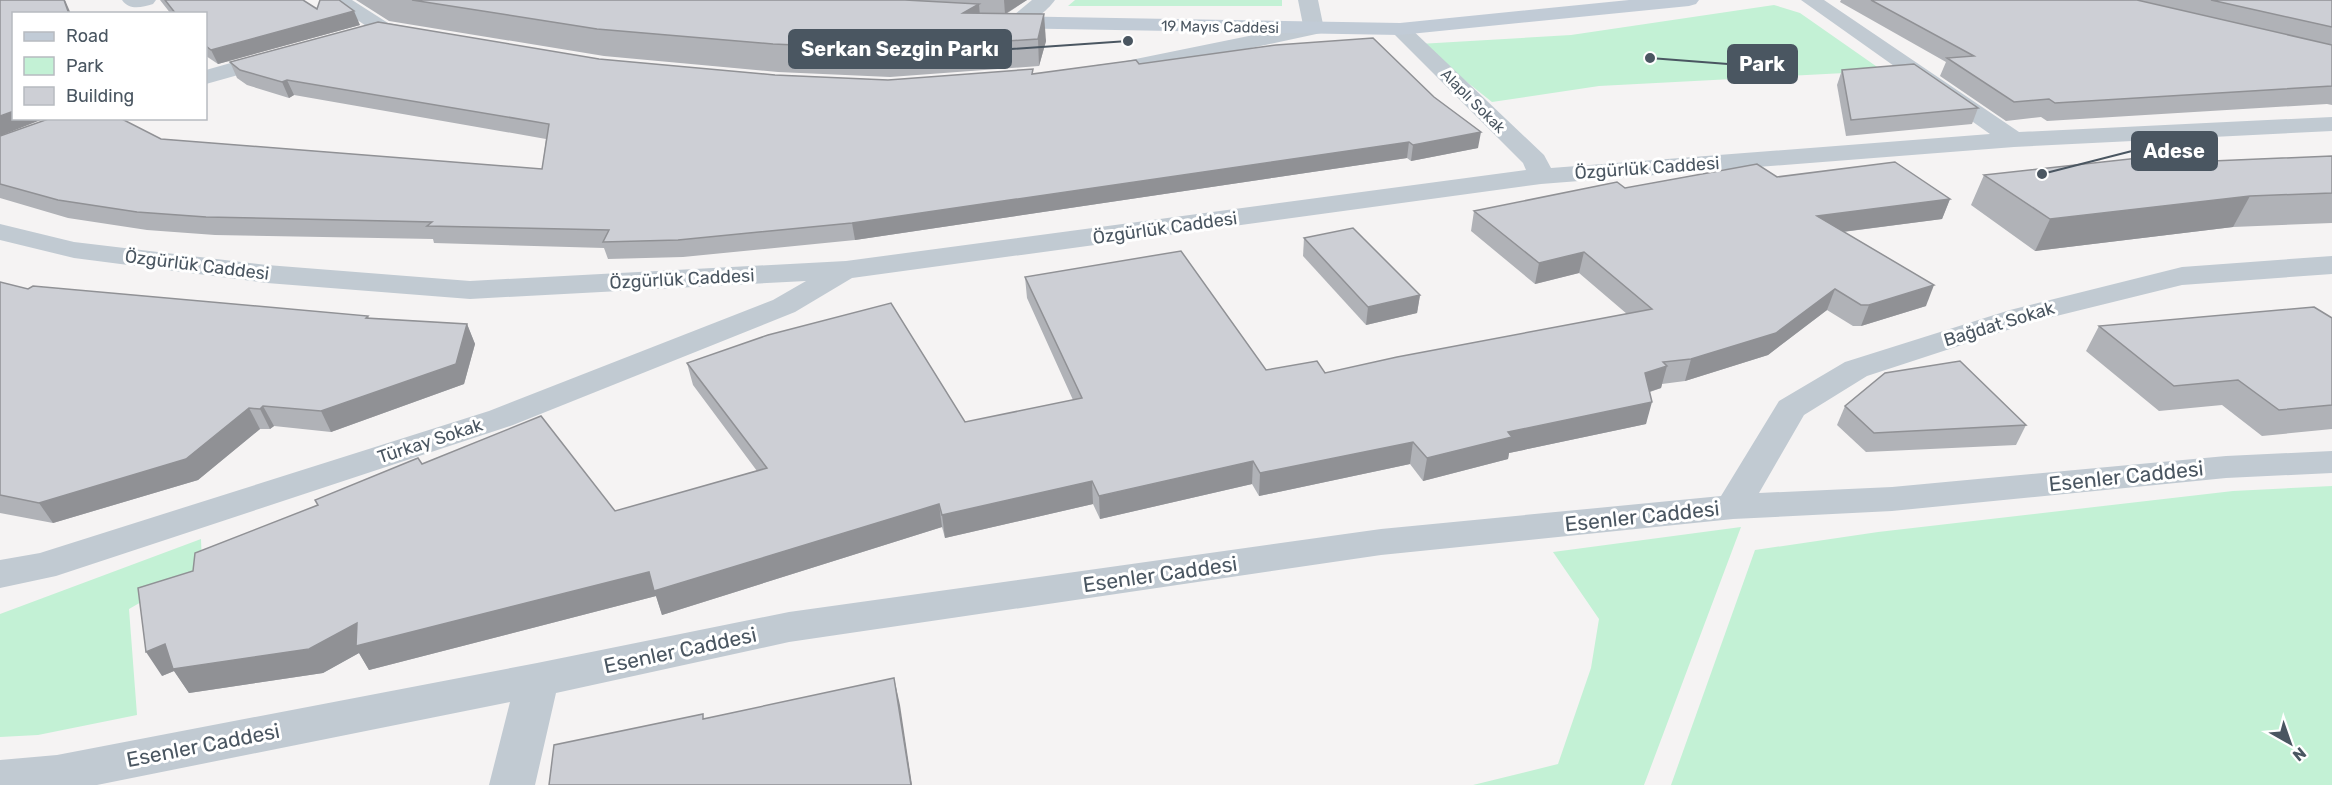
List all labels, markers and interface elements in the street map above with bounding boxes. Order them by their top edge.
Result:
legend [12,12,207,120]
street label: 19 Mayıs Caddesi [1161,17,1279,37]
text: Road [66,25,109,47]
callout: Serkan Sezgin Parkı [789,30,1011,68]
text: Serkan Sezgin Parkı [801,37,999,61]
callout: Park [1728,45,1797,83]
text: Park [1739,52,1785,76]
text: Park [66,55,104,77]
street label: Alaplı Sokak [1437,65,1509,137]
text: Building [66,85,134,107]
callout: Adese [2132,132,2217,170]
text: Adese [2143,139,2205,163]
street label: Özgürlük Caddesi [1574,152,1720,184]
street label: Özgürlük Caddesi [1091,207,1239,249]
street label: Özgürlük Caddesi [124,245,270,285]
street label: Özgürlük Caddesi [609,264,755,294]
street label: Bağdat Sokak [1941,297,2058,351]
street label: Türkay Sokak [375,413,486,468]
street label: Esenler Caddesi [2047,455,2205,497]
street label: Esenler Caddesi [1563,495,1721,537]
street label: Esenler Caddesi [1081,551,1239,597]
street label: Esenler Caddesi [601,622,759,678]
north arrow [2260,713,2320,773]
street label: Esenler Caddesi [124,718,282,772]
text: N [2289,743,2310,765]

